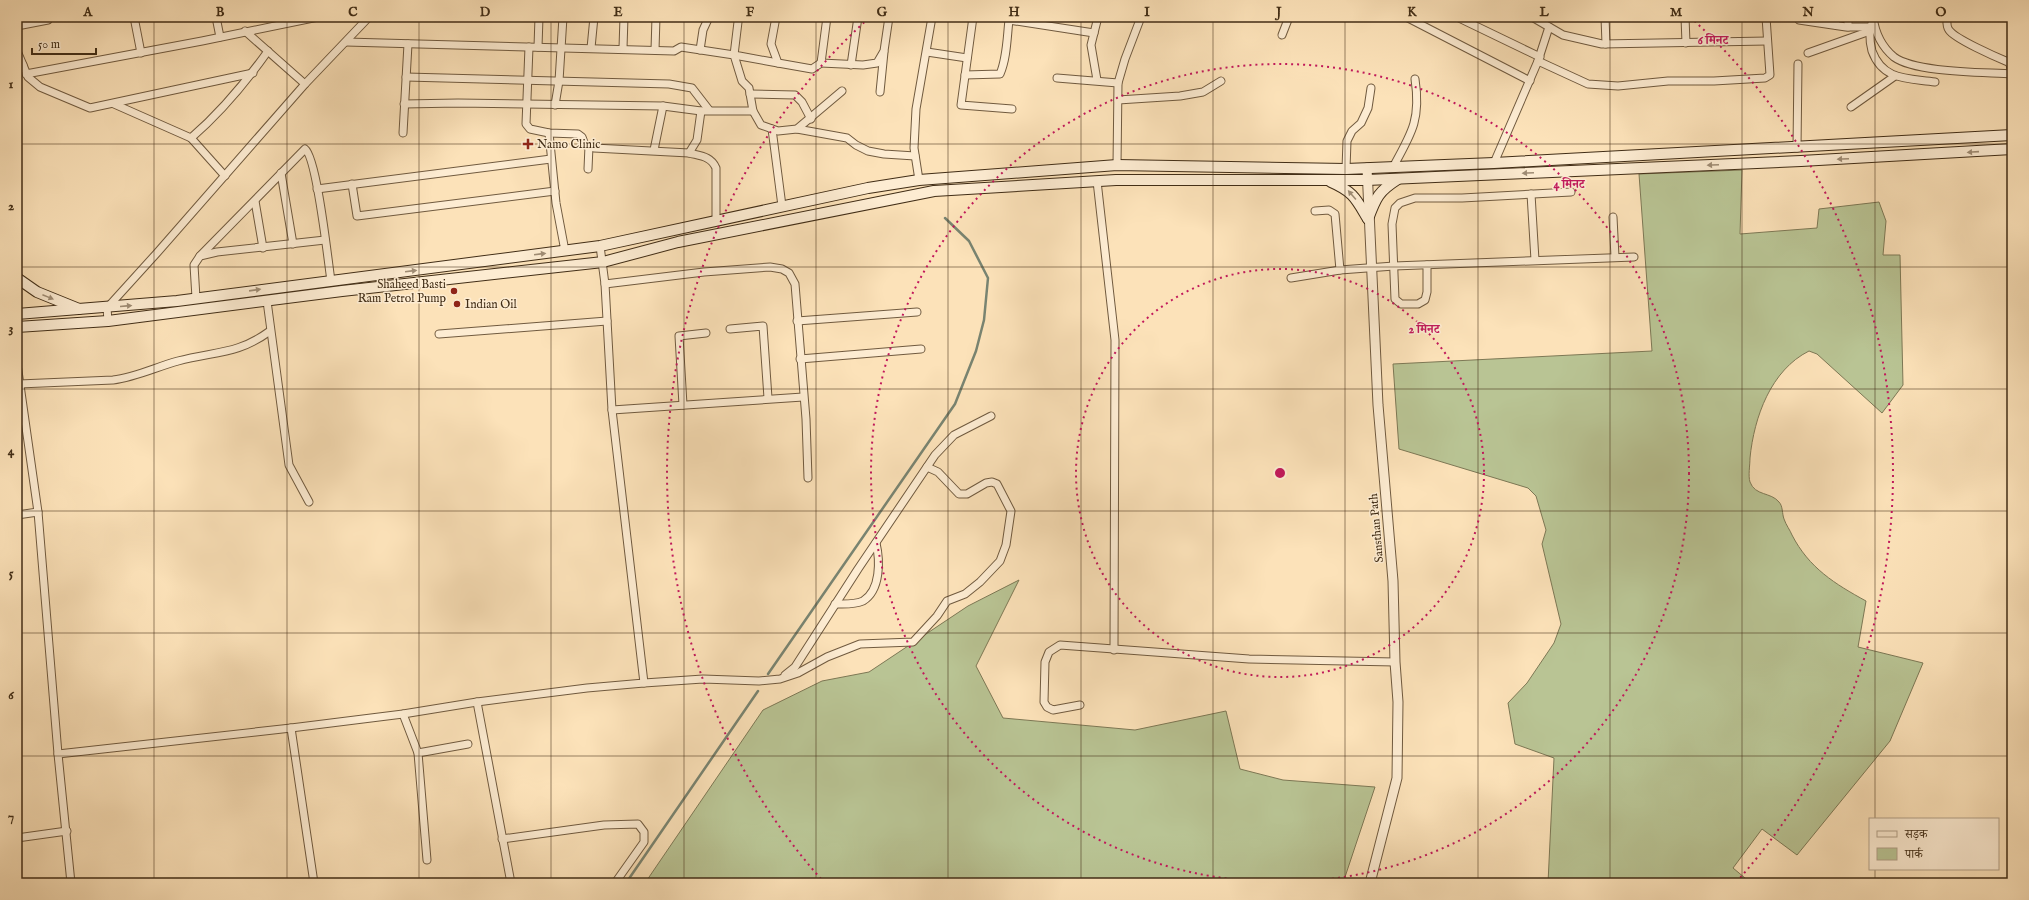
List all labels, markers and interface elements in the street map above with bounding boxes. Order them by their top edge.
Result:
text: A [83,4,94,21]
text: B [216,4,225,21]
text: C [348,4,358,21]
text: D [480,4,491,21]
text: E [613,4,623,21]
text: F [746,4,755,21]
text: G [877,4,888,21]
text: H [1008,4,1020,21]
text: I [1144,4,1150,21]
text: J [1274,4,1282,21]
text: K [1407,4,1417,21]
text: L [1538,4,1549,21]
text: M [1670,4,1683,21]
text: N [1801,4,1814,21]
text: O [1936,4,1947,21]
scale bar [32,30,96,56]
text: 6 मिनट [1698,33,1729,48]
text: 50 m [38,37,60,52]
text: 1 [9,76,14,93]
place label: Namo Clinic [537,137,600,152]
marker: Namo Clinic [522,138,534,150]
one-way arrow [1967,148,1979,155]
one-way arrow [1836,156,1849,162]
one-way arrow [1706,162,1719,168]
one-way arrow [1521,170,1534,176]
text: 4 मिनट [1553,177,1586,192]
one-way arrow [1348,190,1357,200]
text: 2 [8,198,14,215]
one-way arrow [534,251,546,257]
one-way arrow [405,267,417,274]
place label: Shaheed Basti Ram Petrol Pump [358,277,446,307]
marker: Shaheed Basti Ram Petrol Pump [449,286,459,296]
one-way arrow [249,287,261,293]
one-way arrow [42,294,54,300]
place label: Indian Oil [465,297,518,312]
marker: Indian Oil [452,299,462,309]
one-way arrow [120,302,132,309]
text: 3 [9,320,14,337]
text: 2 मिनट [1409,322,1441,337]
text: 4 [8,443,15,460]
centre of rings [1273,466,1287,480]
street label: Sansthan Path [1366,492,1387,563]
text: 5 [9,565,14,582]
text: 6 [8,687,14,704]
text: 7 [8,809,14,826]
legend [1869,818,1999,870]
text: सड़क [1904,827,1929,842]
text: पार्क [1904,847,1924,862]

